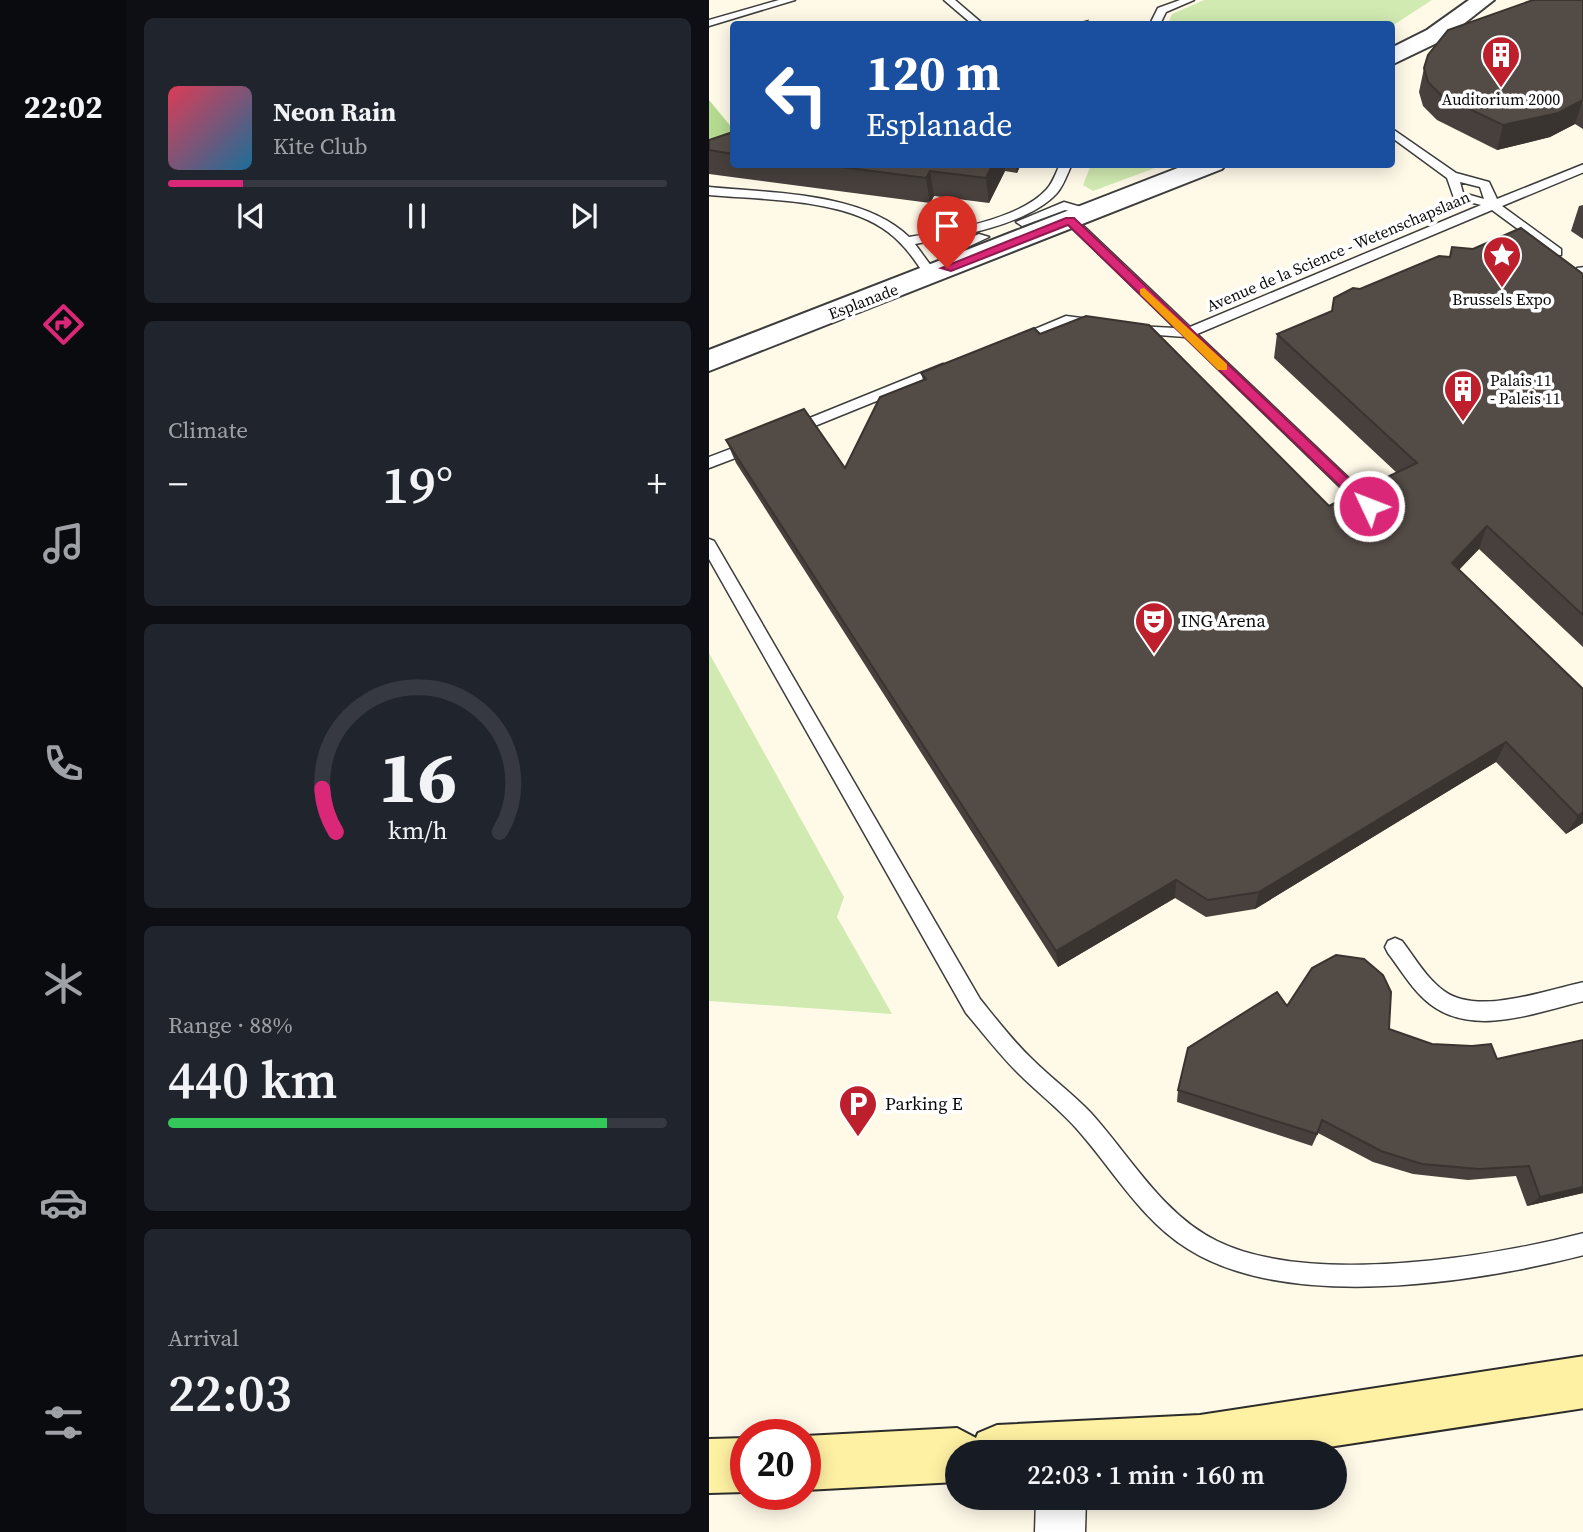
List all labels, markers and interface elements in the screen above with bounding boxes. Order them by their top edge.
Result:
building icon: Auditorium 2000 [1480,34,1522,89]
text: 120 m [866,39,1001,106]
icon: left [751,49,842,140]
text: 22:02 [24,85,102,129]
place label: Auditorium 2000 [1442,88,1560,110]
text: Neon Rain [273,94,396,130]
text: Esplanade [866,103,1013,147]
text: Kite Club [273,130,368,162]
street label: Avenue de la Science - Wetenschapslaan [1203,185,1473,317]
pin [917,196,977,268]
icon: previous [232,197,270,235]
icon: pause [398,197,436,235]
icon: next [565,197,603,235]
icon: arrive [928,207,966,245]
place icon: Brussels Expo [1481,234,1523,289]
street label: Esplanade [825,278,901,324]
place label: Brussels Expo [1452,288,1552,310]
icon: directions [39,300,88,349]
building icon: Palais 11 - Paleis 11 [1442,368,1484,423]
place label: Palais 11 - Paleis 11 [1490,369,1561,409]
text: Climate [168,414,248,446]
text: 19° [382,449,453,520]
text: − [168,458,188,510]
text: + [647,458,667,510]
position arrow [1332,469,1406,543]
icon: music [39,519,88,568]
theatre icon: ING Arena [1133,600,1175,655]
place label: ING Arena [1181,608,1266,633]
text: 16 [378,727,457,826]
icon: phone [39,739,88,788]
text: km/h [388,813,447,847]
icon: climate [39,959,88,1008]
text: Range · 88% [168,1009,293,1041]
text: 440 km [168,1044,337,1115]
parking icon: Parking E [837,1083,879,1138]
place label: Parking E [885,1091,963,1116]
icon: car [39,1178,88,1227]
text: Arrival [168,1322,239,1354]
text: 22:03 [168,1357,292,1428]
icon: filters [39,1398,88,1447]
speed limit sign: 20 [730,1419,821,1510]
text: 22:03 · 1 min · 160 m [1027,1457,1265,1493]

